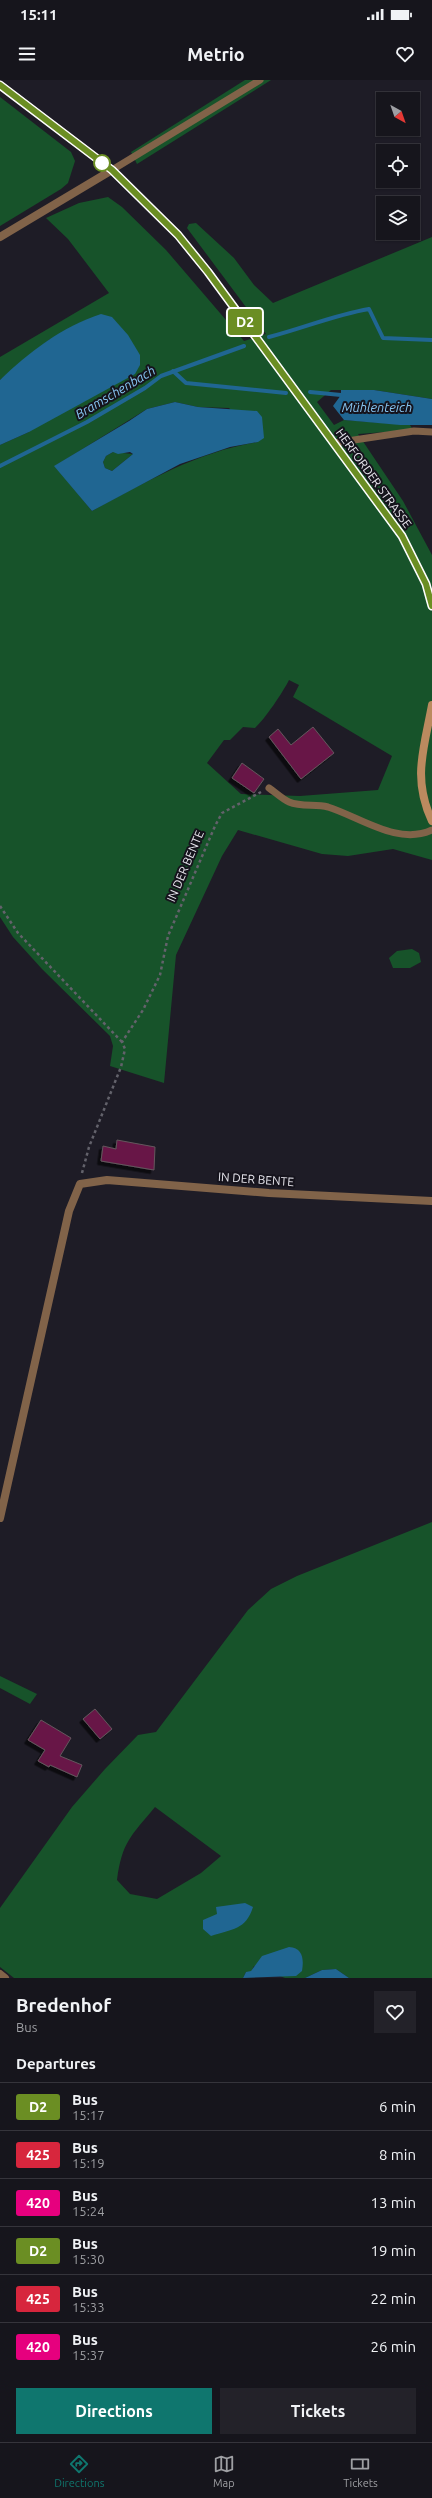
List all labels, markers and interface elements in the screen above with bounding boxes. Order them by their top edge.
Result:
text: 15:11 [20,6,58,23]
icon: menu [16,43,38,65]
icon: heart [394,43,416,65]
text: Metrio [187,44,245,64]
north arrow [376,92,420,136]
map controls [376,92,420,240]
button: locate [376,144,420,188]
unlabelled marker [93,154,111,172]
button: layers [376,196,420,240]
line badge: D2 [227,309,263,335]
text: D2 [236,314,254,330]
water label: Bramschenbach [73,363,157,421]
water label: Mühlenteich [342,400,412,414]
street label: HERFORDER STRASSE [334,426,414,530]
street label: IN DER BENTE [164,828,206,904]
street label: IN DER BENTE [218,1170,295,1188]
button: heart [374,1991,416,2033]
text: Bredenhof [16,1994,111,2016]
text: Bus [16,2020,37,2034]
text: Departures [16,2055,96,2072]
text: Bus [72,2091,98,2108]
text: 6 min [379,2098,416,2115]
text: D2 [29,2099,47,2115]
text: 15:17 [72,2108,105,2122]
text: Bus [72,2139,98,2156]
text: 8 min [379,2146,416,2163]
text: 425 [26,2147,50,2163]
text: 15:19 [72,2156,105,2170]
text: Bus [72,2187,98,2204]
text: 13 min [370,2194,416,2211]
text: 420 [26,2195,50,2211]
text: 15:24 [72,2204,105,2218]
text: Bus [72,2235,98,2252]
text: 19 min [370,2242,416,2259]
text: D2 [29,2243,47,2259]
text: 15:30 [72,2252,105,2266]
text: Bus [72,2283,98,2300]
text: 22 min [370,2290,416,2307]
text: 425 [26,2291,50,2307]
text: 15:33 [72,2300,105,2314]
text: Bus [72,2331,98,2348]
text: 26 min [370,2338,416,2355]
text: 420 [26,2339,50,2355]
text: 15:37 [72,2348,105,2362]
button: Directions [16,2388,212,2434]
button: Tickets [220,2388,416,2434]
tab: Directions [54,2453,104,2489]
tab: Map [213,2453,235,2489]
tab: Tickets [343,2453,378,2489]

